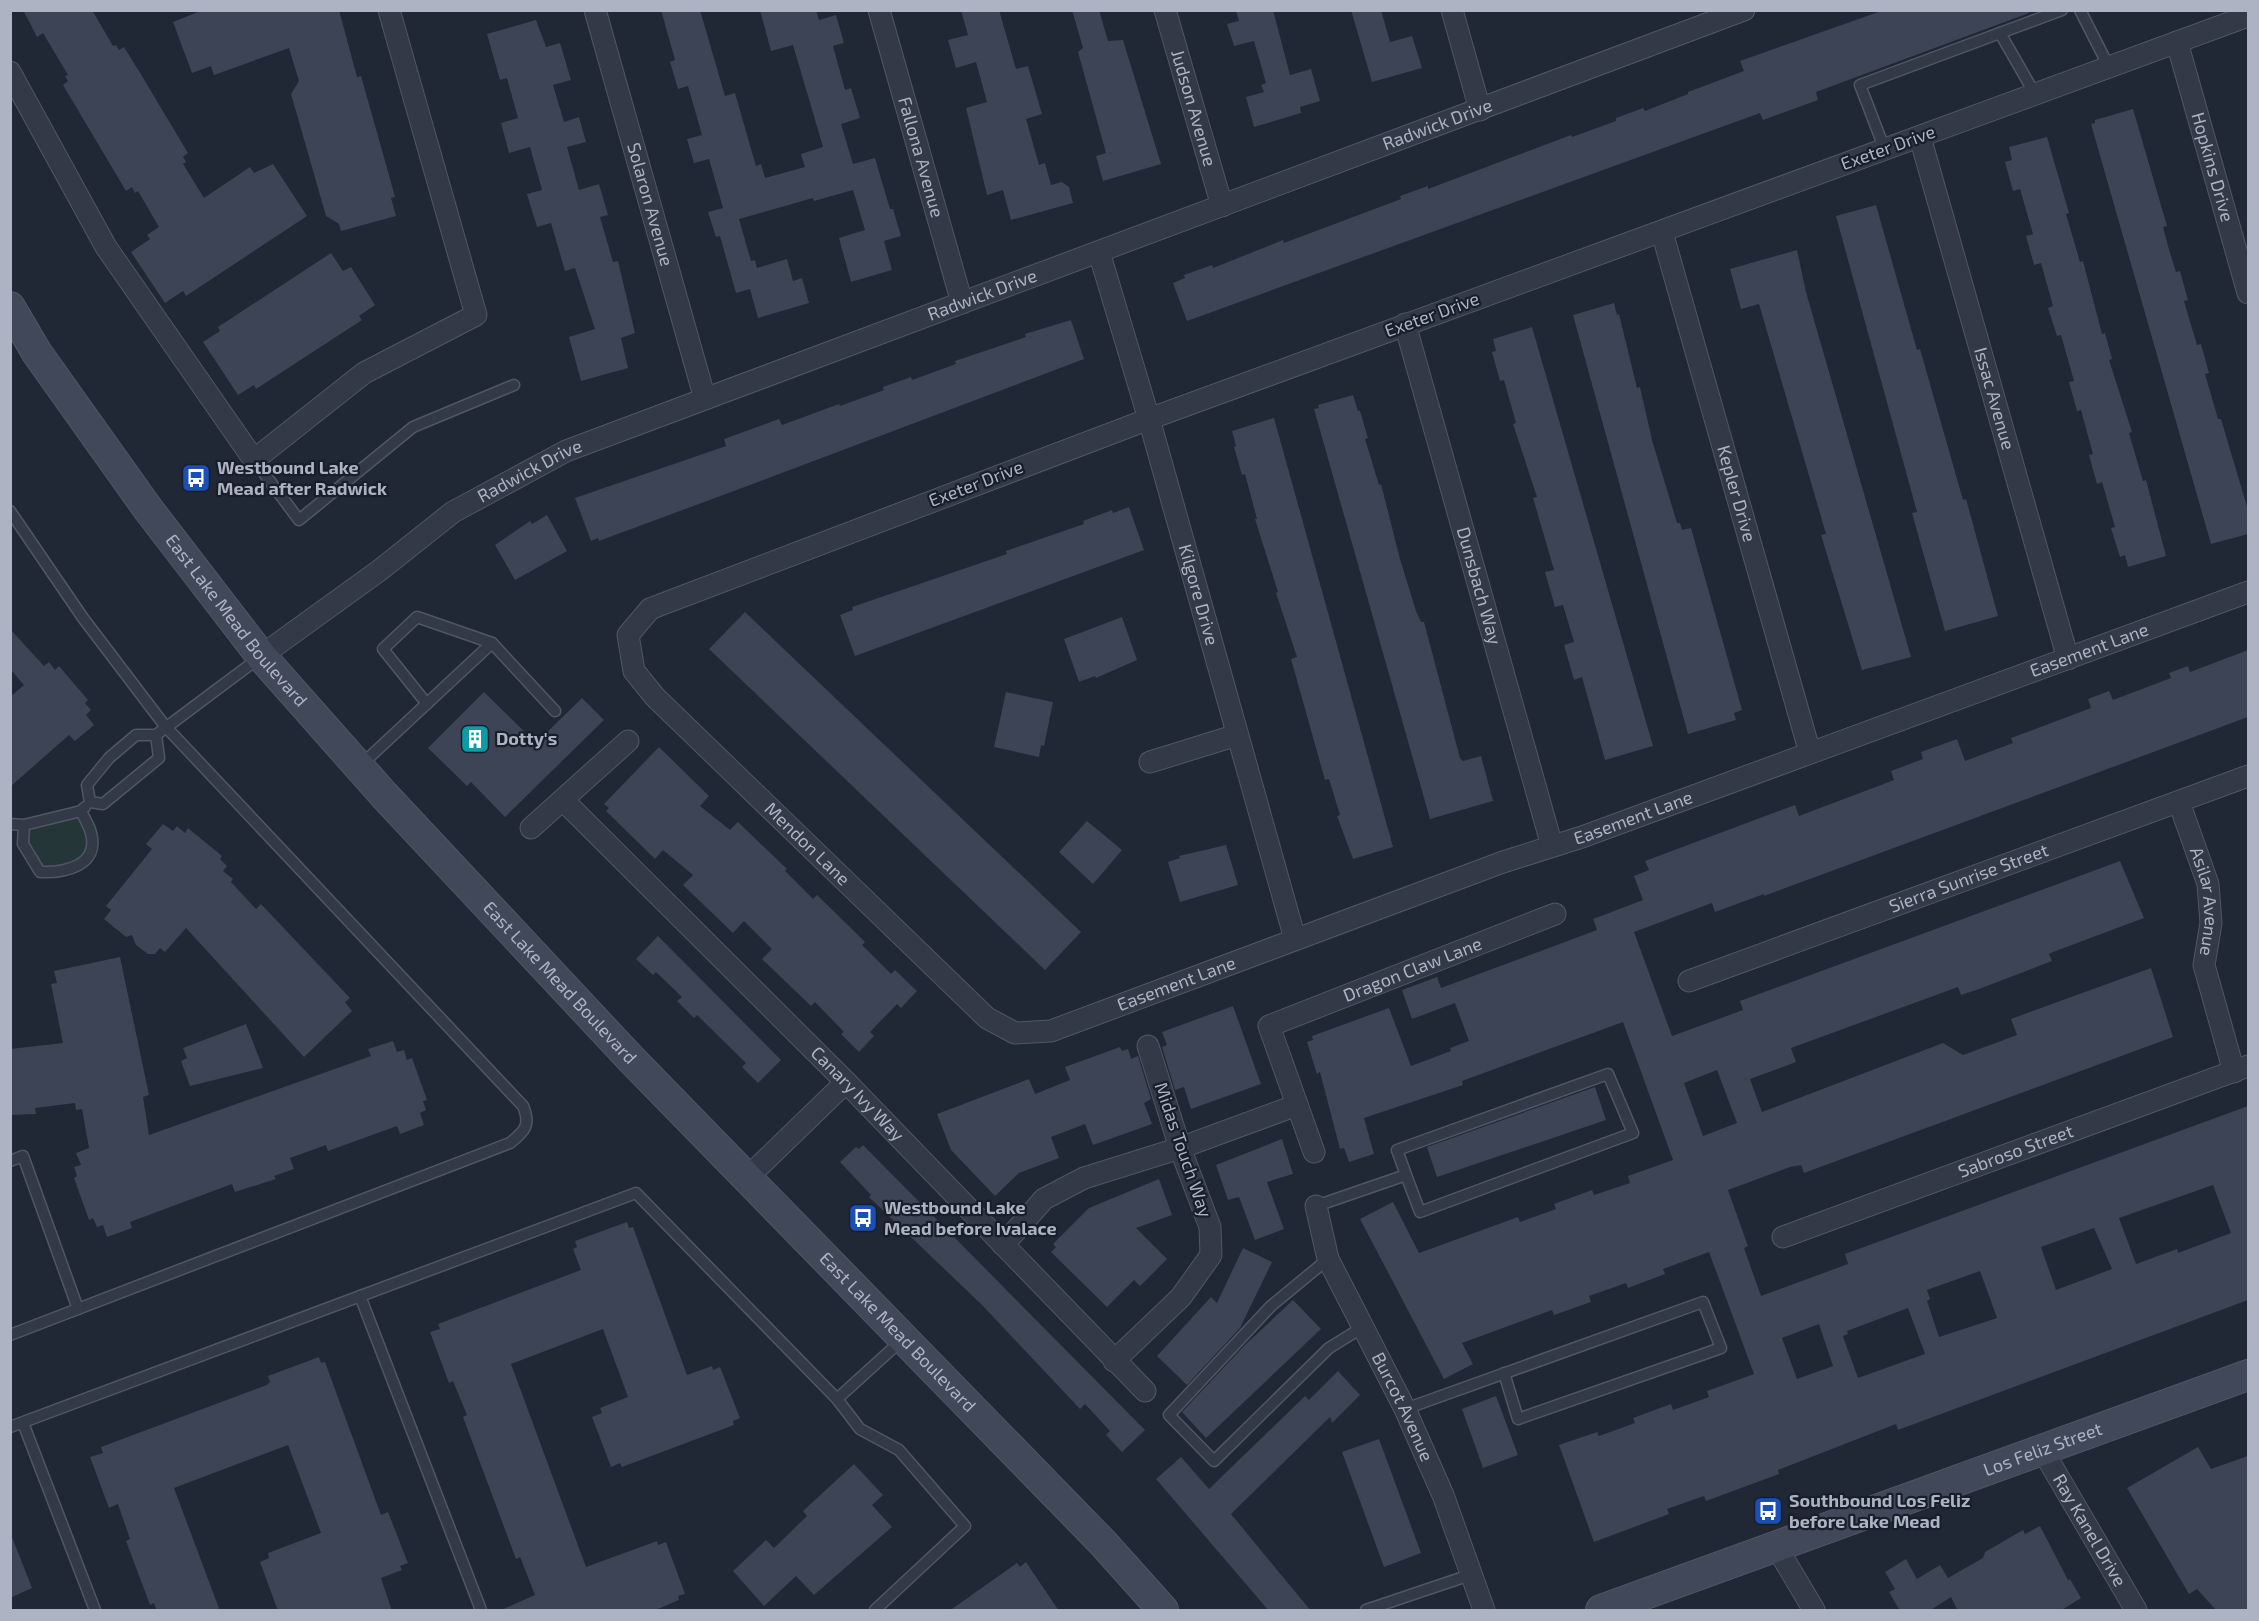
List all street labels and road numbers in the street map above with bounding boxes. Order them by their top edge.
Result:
street label: Judson Avenue [1167,47,1222,169]
street label: Radwick Drive [1379,93,1495,154]
street label: Fallona Avenue [894,94,949,220]
street label: Hopkins Drive [2187,110,2239,224]
street label: Exeter Drive [1837,120,1938,174]
street label: Solaron Avenue [623,140,679,268]
street label: Radwick Drive [924,264,1040,325]
street label: Exeter Drive [1381,287,1482,341]
street label: Issac Avenue [1970,345,2020,452]
street label: Radwick Drive [473,434,585,507]
street label: Kepler Drive [1713,443,1761,544]
street label: Exeter Drive [925,455,1026,511]
street label: Dunsbach Way [1453,524,1507,647]
street label: East Lake Mead Boulevard [161,529,313,711]
street label: Kilgore Drive [1175,542,1224,648]
street label: Easement Lane [2026,618,2151,681]
street label: Easement Lane [1571,785,1695,849]
street label: Mendon Lane [760,797,855,890]
street label: Sierra Sunrise Street [1886,838,2051,917]
street label: Asilar Avenue [2186,844,2223,958]
street label: East Lake Mead Boulevard [479,896,642,1068]
street label: Dragon Claw Lane [1340,932,1485,1006]
street label: Easement Lane [1114,951,1238,1015]
street label: Canary Ivy Way [807,1041,910,1146]
street label: Midas Touch Way [1151,1079,1218,1221]
street label: Sabroso Street [1955,1119,2076,1182]
street label: East Lake Mead Boulevard [815,1247,981,1416]
street label: Burcot Avenue [1368,1348,1439,1464]
street label: Los Feliz Street [1980,1417,2105,1480]
street label: Ray Kanel Drive [2049,1470,2132,1590]

